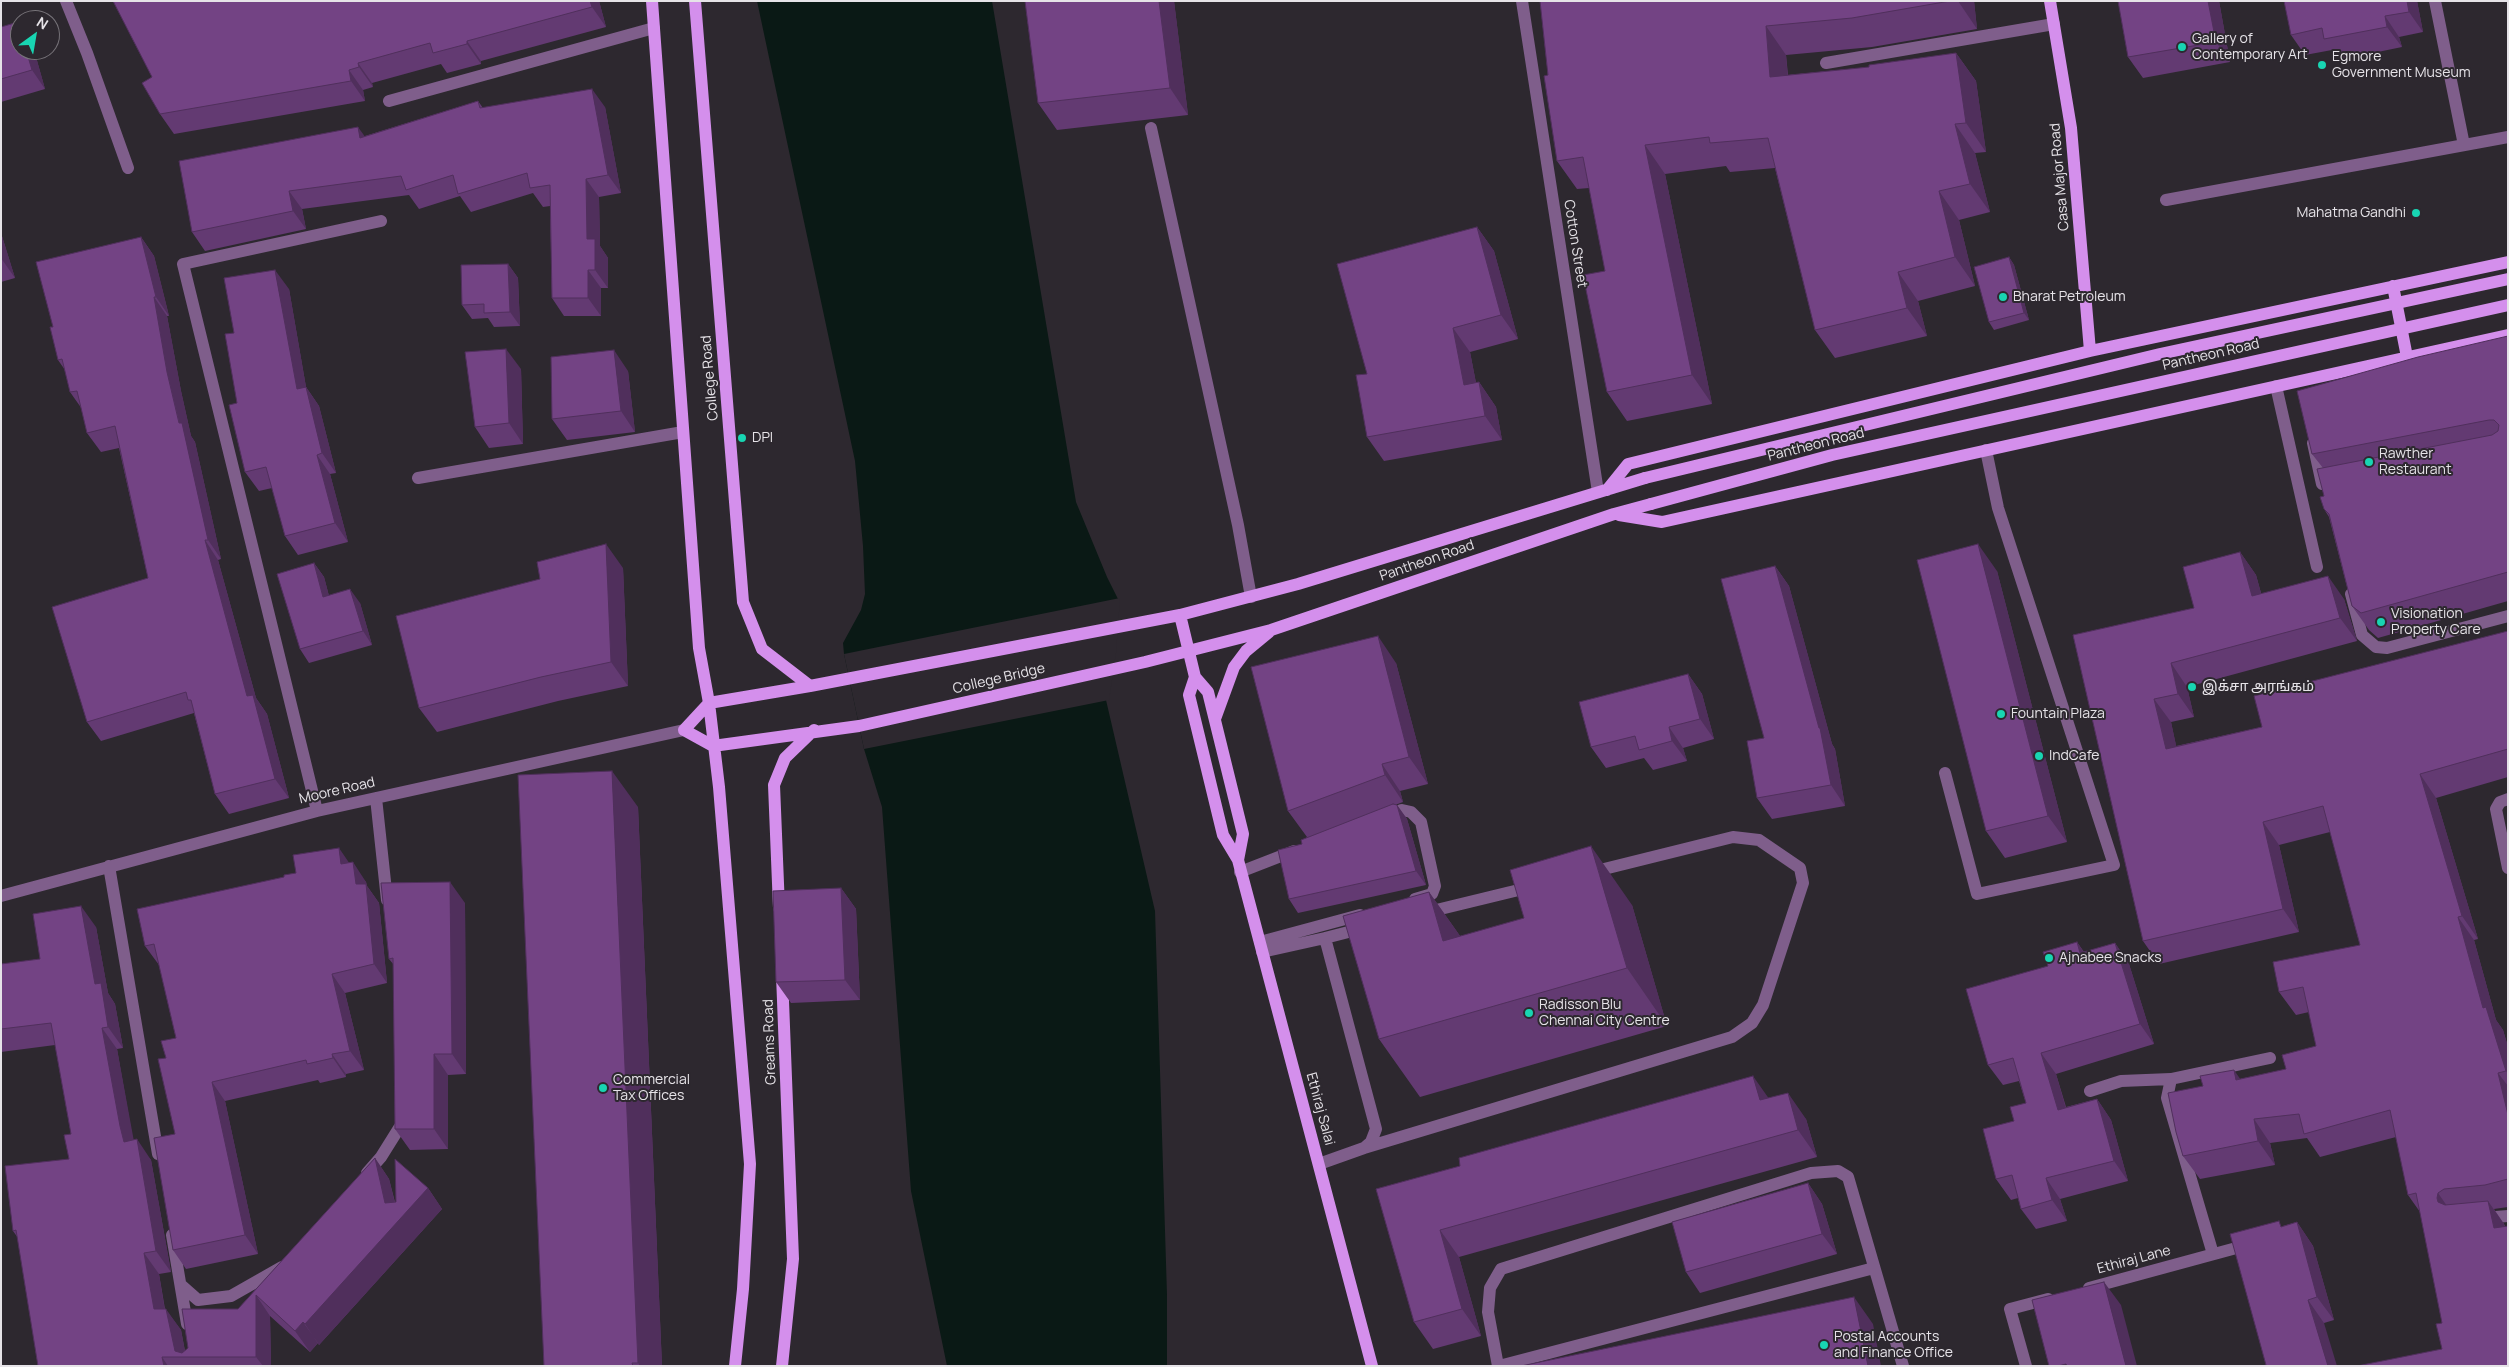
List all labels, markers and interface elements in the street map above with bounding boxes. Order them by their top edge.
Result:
north arrow [10,10,60,60]
text: N [33,12,52,33]
place label: Gallery of Contemporary Art [2192,31,2308,64]
marker: Gallery of Contemporary Art [2176,41,2188,53]
place label: Egmore Government Museum [2332,49,2471,82]
marker: Egmore Government Museum [2316,59,2328,71]
street label: Casa Major Road [2047,122,2073,232]
street label: Cotton Street [1560,199,1590,289]
place label: Mahatma Gandhi [2297,205,2406,221]
marker: Mahatma Gandhi [2410,207,2422,219]
place label: Bharat Petroleum [2013,289,2126,305]
marker: Bharat Petroleum [1997,291,2009,303]
street label: College Road [698,335,722,421]
street label: Pantheon Road [2161,336,2261,374]
street label: Pantheon Road [1766,425,1866,465]
place label: DPI [752,430,773,446]
marker: DPI [736,432,748,444]
place label: Rawther Restaurant [2379,446,2452,478]
marker: Rawther Restaurant [2363,456,2375,468]
street label: Pantheon Road [1378,537,1476,585]
place label: Visionation Property Care [2391,606,2481,638]
marker: Visionation Property Care [2375,616,2387,628]
street label: College Bridge [951,660,1047,698]
place label: இக்சா அரங்கம் [2202,679,2314,695]
marker: இக்சா அரங்கம் [2186,681,2198,693]
place label: Fountain Plaza [2011,706,2105,722]
marker: Fountain Plaza [1995,708,2007,720]
place label: IndCafe [2049,748,2099,764]
marker: IndCafe [2033,750,2045,762]
street label: Moore Road [297,774,377,808]
place label: Ajnabee Snacks [2059,950,2162,966]
marker: Ajnabee Snacks [2043,952,2055,964]
place label: Radisson Blu Chennai City Centre [1539,997,1670,1030]
street label: Greams Road [760,999,780,1085]
marker: Radisson Blu Chennai City Centre [1523,1007,1535,1019]
street label: Ethiraj Salai [1302,1071,1338,1147]
place label: Commercial Tax Offices [613,1072,690,1104]
marker: Commercial Tax Offices [597,1082,609,1094]
street label: Ethiraj Lane [2095,1242,2173,1278]
place label: Postal Accounts and Finance Office [1834,1329,1953,1361]
marker: Postal Accounts and Finance Office [1818,1339,1830,1351]

